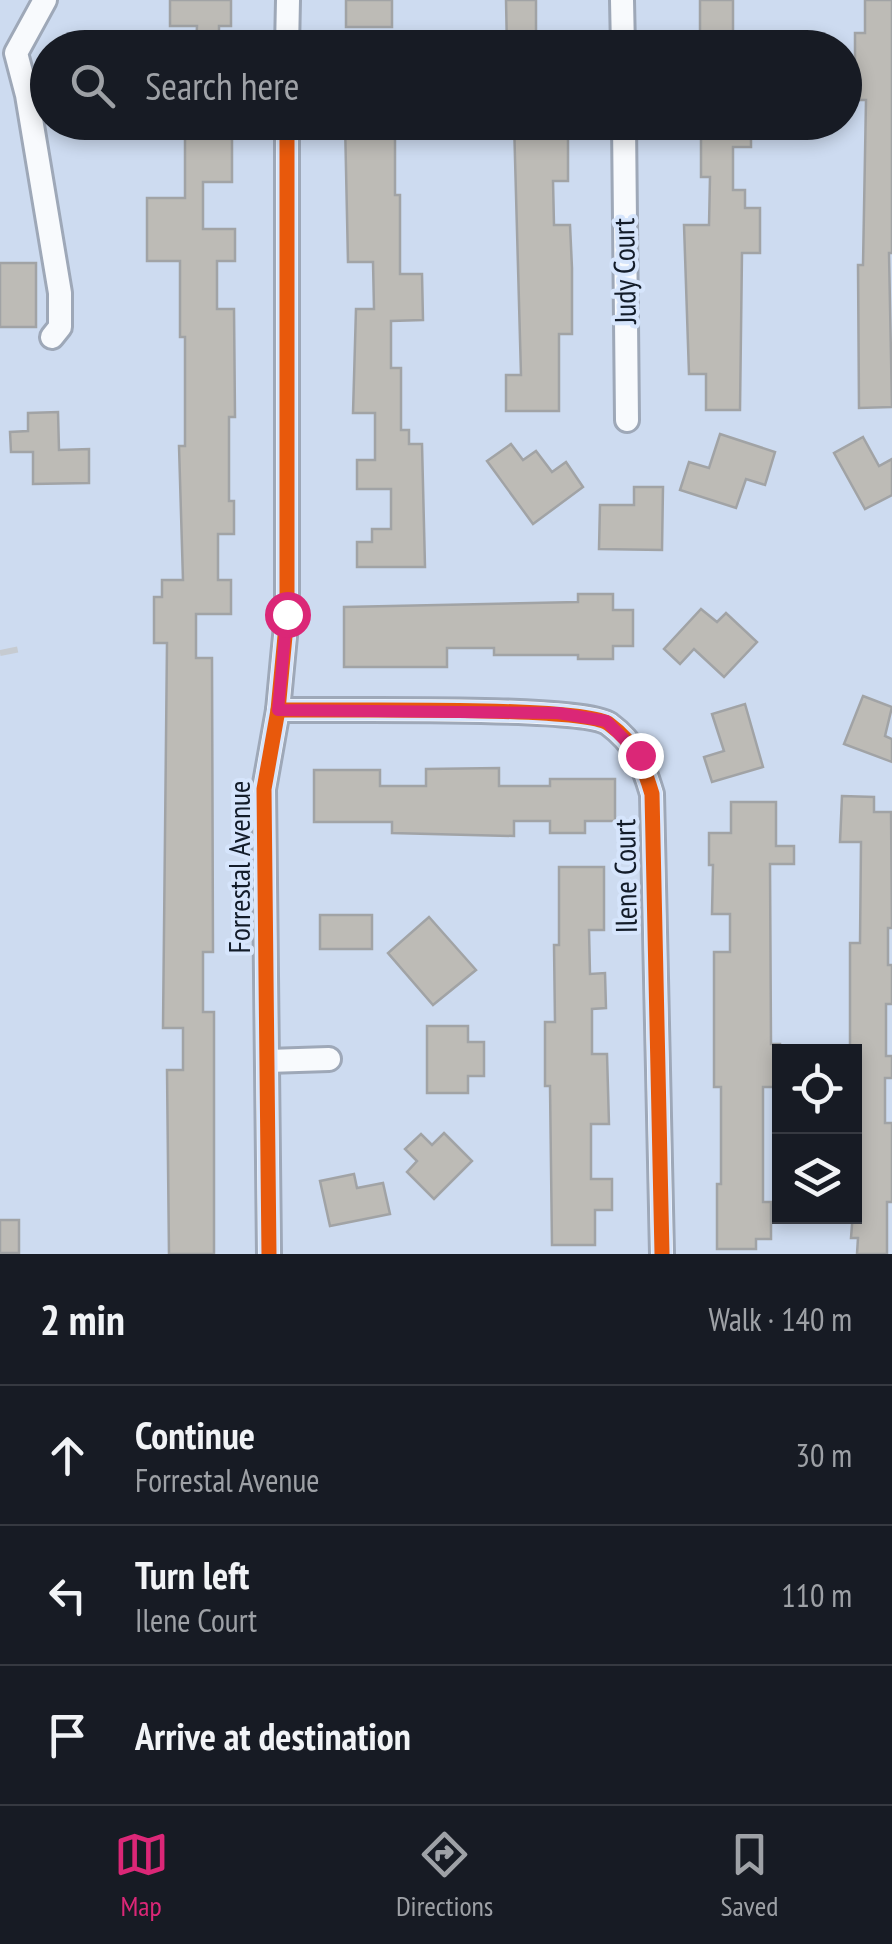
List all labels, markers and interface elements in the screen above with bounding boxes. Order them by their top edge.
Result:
search box [30,30,862,140]
icon: search [65,58,120,113]
text: Search here [145,61,299,110]
street label: Judy Court [603,217,644,325]
route start [265,592,311,638]
route end [618,733,664,779]
street label: Forrestal Avenue [219,781,258,953]
street label: Ilene Court [604,818,645,934]
map controls [772,1044,862,1224]
button: locate [772,1044,862,1134]
button: layers [772,1134,862,1224]
text: 2 min [40,1292,125,1347]
text: Walk · 140 m [708,1298,852,1340]
text: Continue [135,1410,255,1459]
icon: ahead [40,1428,95,1483]
text: 30 m [796,1434,852,1476]
text: Forrestal Avenue [135,1459,320,1501]
text: Turn left [135,1550,249,1599]
icon: left [40,1568,95,1623]
text: 110 m [781,1574,852,1616]
text: Ilene Court [135,1599,257,1641]
icon: arrive [40,1708,95,1763]
text: Arrive at destination [135,1711,411,1760]
tab: Map [114,1827,169,1924]
tab: Directions [396,1827,493,1924]
tab: Saved [721,1827,778,1924]

